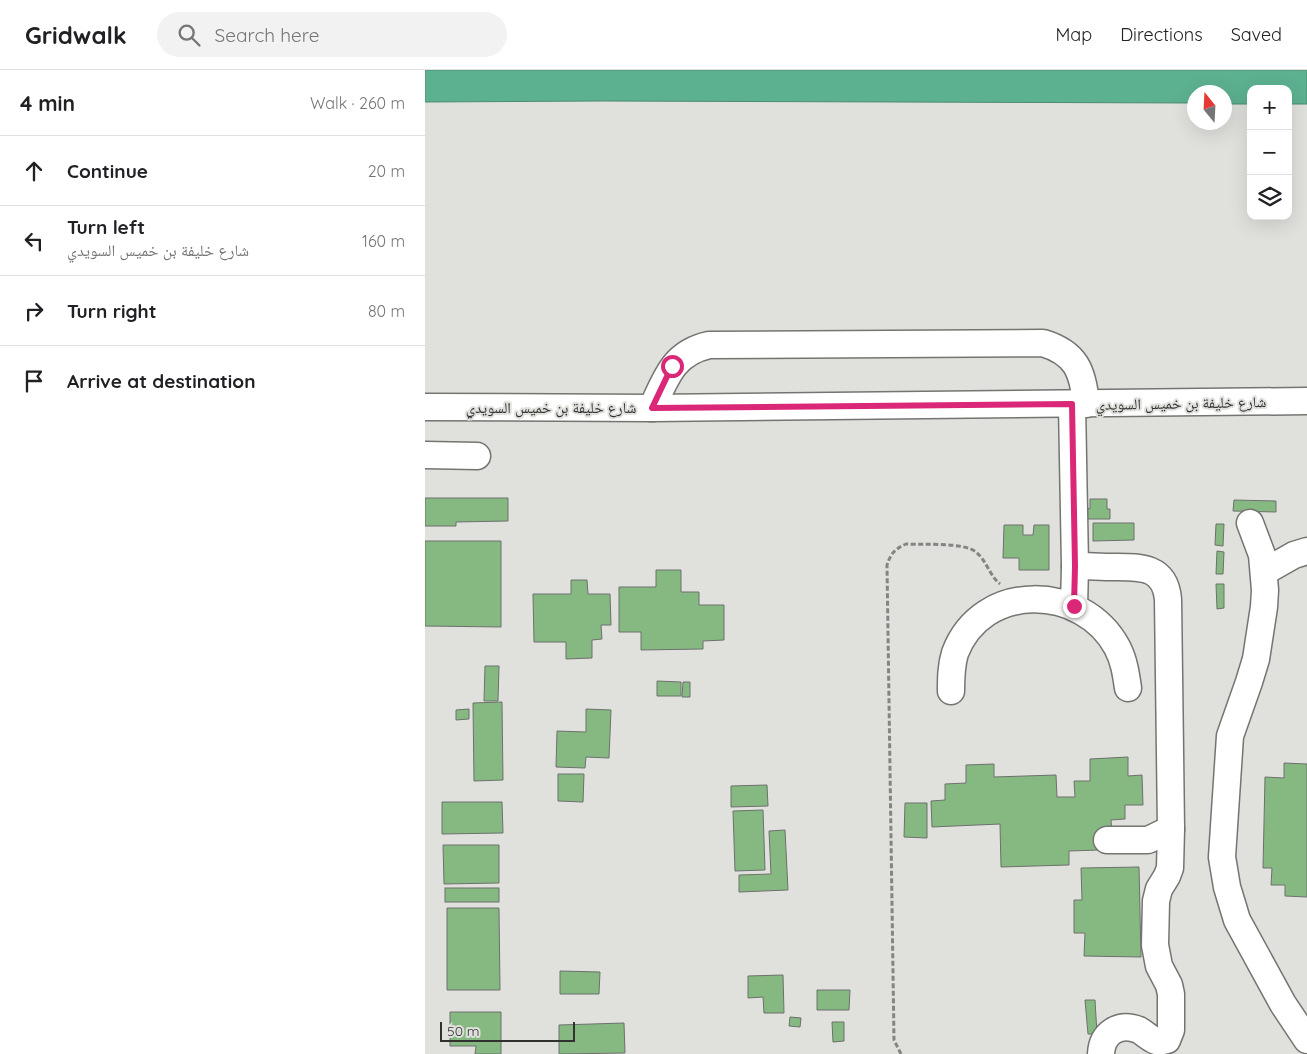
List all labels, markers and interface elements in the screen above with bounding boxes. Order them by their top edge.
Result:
search box [157,12,507,57]
text: Gridwalk [25,20,127,50]
icon: search [175,21,203,49]
text: Search here [215,23,319,47]
text: Map [1055,23,1092,46]
text: Directions [1120,23,1203,46]
text: Saved [1231,23,1282,46]
north arrow [1187,85,1232,130]
map controls [1247,85,1292,220]
button: + [1247,85,1292,130]
text: 4 min [20,90,75,116]
text: Walk · 260 m [310,93,405,113]
button: − [1247,130,1292,175]
icon: ahead [20,157,48,185]
text: Continue [67,159,148,183]
text: 20 m [368,161,405,181]
button: layers [1247,175,1292,220]
text: Turn left [67,215,145,239]
icon: left [20,227,48,255]
text: 160 m [362,231,405,251]
text: شارع خليفة بن خميس السويدي [67,240,249,260]
icon: right [20,297,48,325]
text: Turn right [67,299,156,323]
text: 80 m [368,301,405,321]
route start [661,355,684,378]
icon: arrive [20,367,48,395]
text: Arrive at destination [67,369,256,393]
street label: شارع خليفة بن خميس السويدي [1096,392,1267,417]
street label: شارع خليفة بن خميس السويدي [466,398,636,419]
route end [1063,595,1086,618]
scale bar [440,1019,575,1042]
text: 50 m [447,1022,480,1040]

